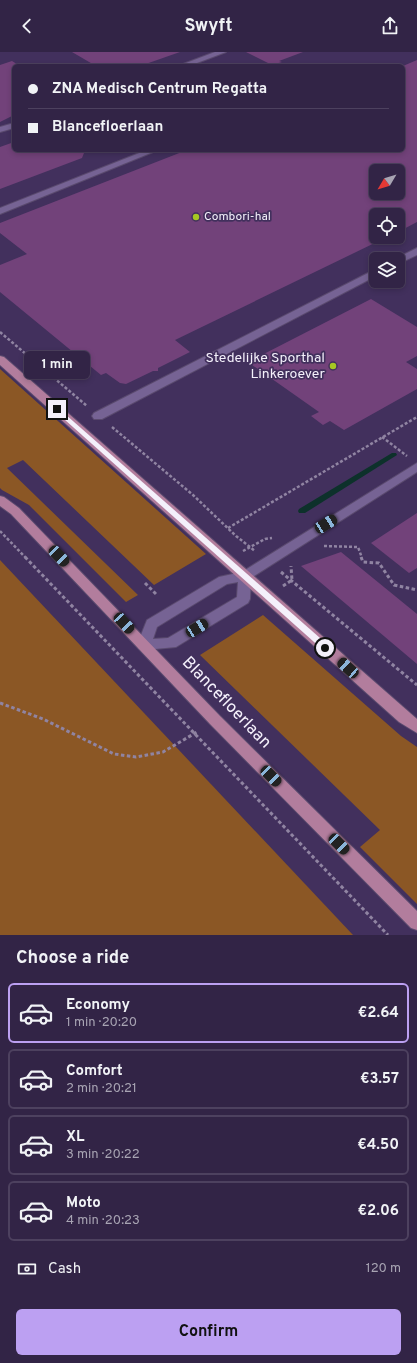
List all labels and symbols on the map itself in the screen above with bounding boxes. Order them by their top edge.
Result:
north arrow [369,164,405,200]
place label: Combori-hal [204,209,271,225]
marker: Combori-hal [191,212,201,222]
place label: Stedelijke Sporthal Linkeroever [205,350,326,383]
callout: 1 min [24,351,90,379]
marker: Stedelijke Sporthal Linkeroever [328,361,338,371]
route end [48,400,66,418]
car [313,513,339,535]
car [46,543,72,569]
car [111,610,137,636]
car [184,617,210,639]
route start [316,639,334,657]
street label: Blancefloerlaan [176,652,276,754]
car [335,656,361,680]
car [258,763,284,789]
car [326,831,352,857]

